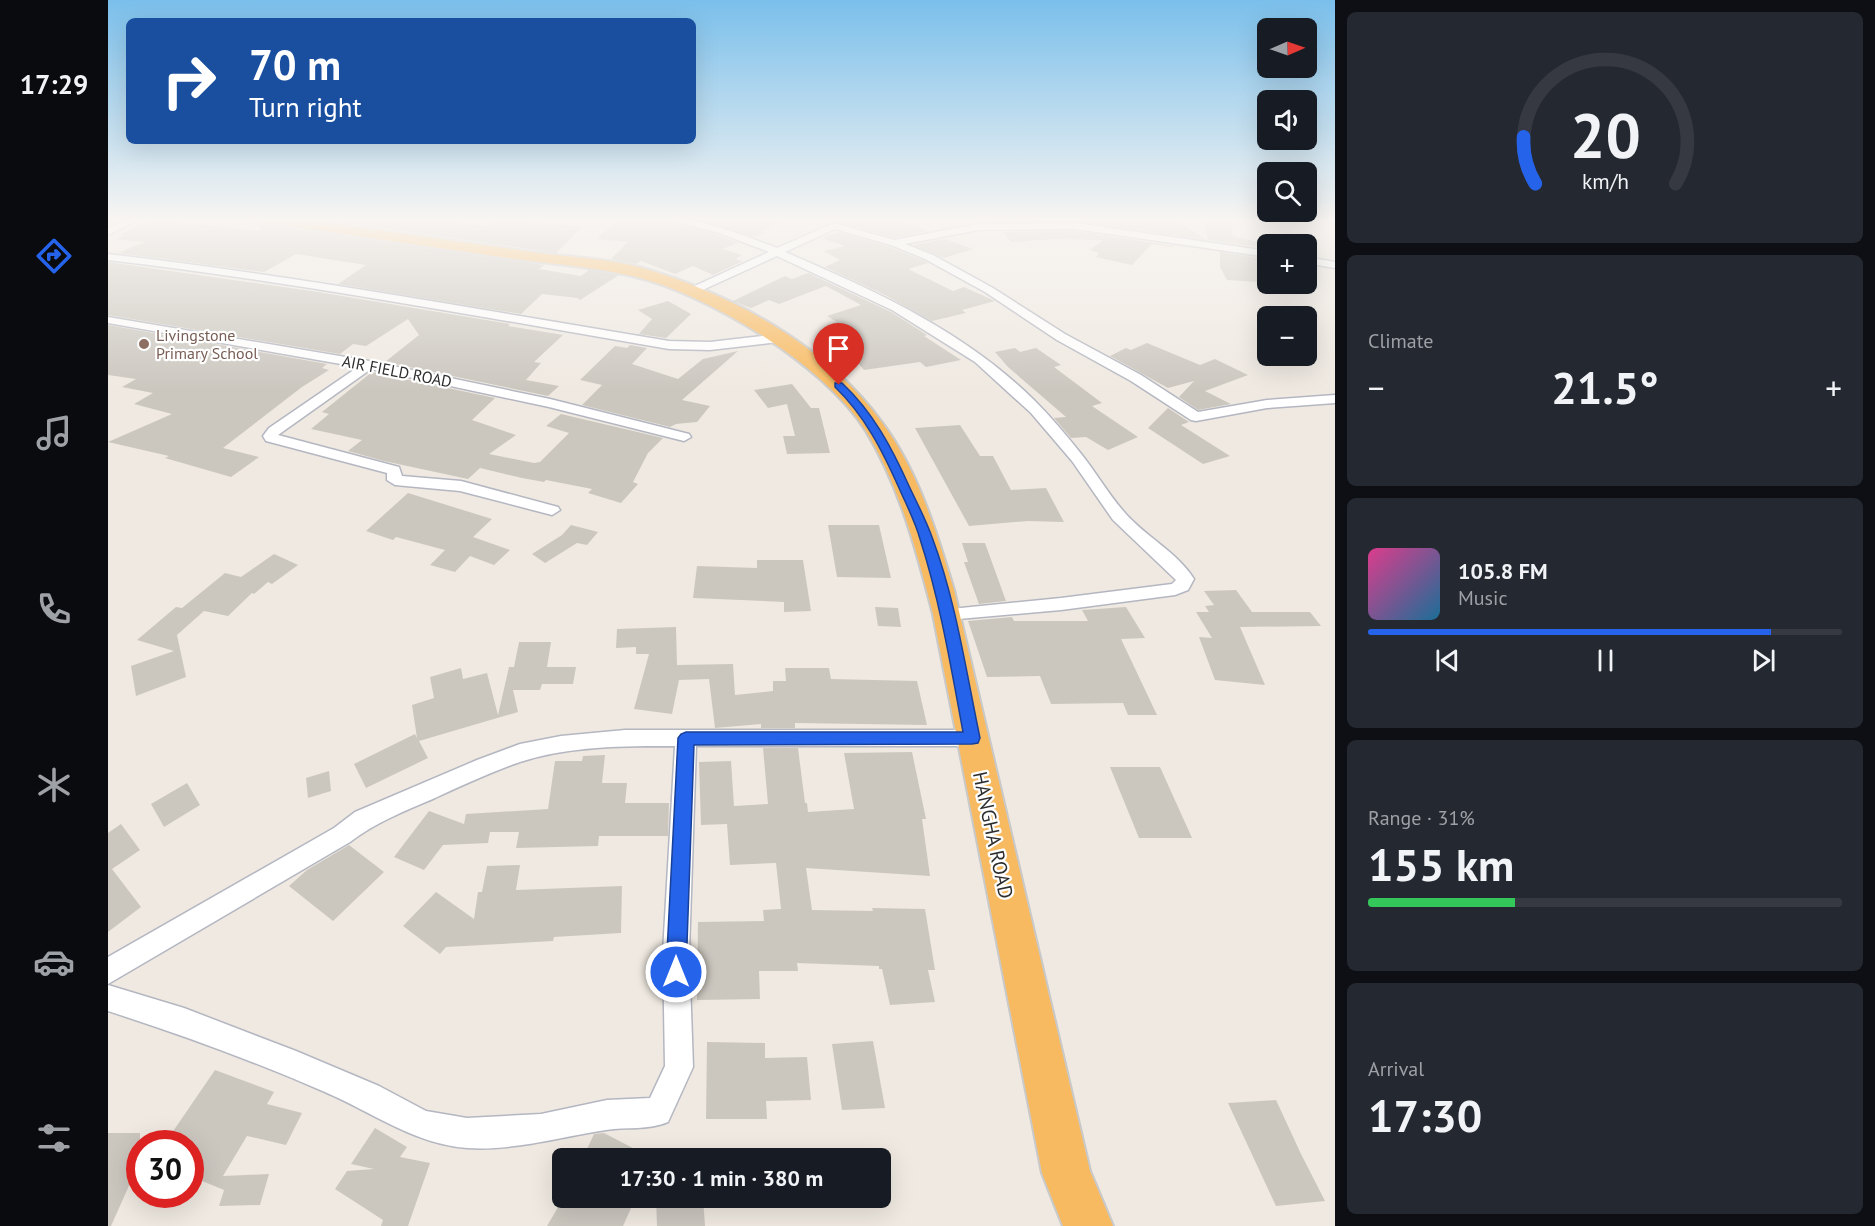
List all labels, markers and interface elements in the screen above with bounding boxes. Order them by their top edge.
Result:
north arrow [1257,18,1317,78]
map controls [1257,18,1317,366]
text: 70 m [249,37,341,92]
icon: right [150,42,228,120]
text: 17:29 [20,67,88,101]
text: Turn right [249,90,362,124]
button: sound [1257,90,1317,150]
text: 20 [1570,95,1640,176]
button: search [1257,162,1317,222]
text: km/h [1581,168,1628,196]
button: + [1257,234,1317,294]
icon: directions [33,235,75,277]
button: − [1257,306,1317,366]
pin [813,323,864,385]
place label: Livingstone Primary School [156,325,258,363]
text: Climate [1368,328,1434,354]
icon: arrive [822,332,855,365]
marker: Livingstone Primary School [137,337,151,351]
street label: AIR FIELD ROAD [340,351,454,391]
text: 21.5° [1551,358,1659,416]
text: − [1368,366,1385,409]
text: + [1825,366,1842,409]
icon: music [33,412,75,454]
text: 105.8 FM [1458,557,1548,585]
text: Music [1458,585,1507,611]
icon: phone [33,588,75,630]
icon: previous [1431,644,1464,677]
icon: pause [1589,644,1622,677]
icon: next [1747,644,1780,677]
icon: climate [33,764,75,806]
street label: HANGHA ROAD [967,769,1019,901]
text: Range · 31% [1368,805,1475,831]
text: 155 km [1368,835,1514,893]
position arrow [644,940,708,1004]
icon: car [33,941,75,983]
text: Arrival [1368,1056,1424,1082]
text: 17:30 [1368,1086,1482,1144]
icon: filters [33,1117,75,1159]
speed limit sign: 30 [126,1130,204,1208]
text: 17:30 · 1 min · 380 m [620,1164,823,1192]

